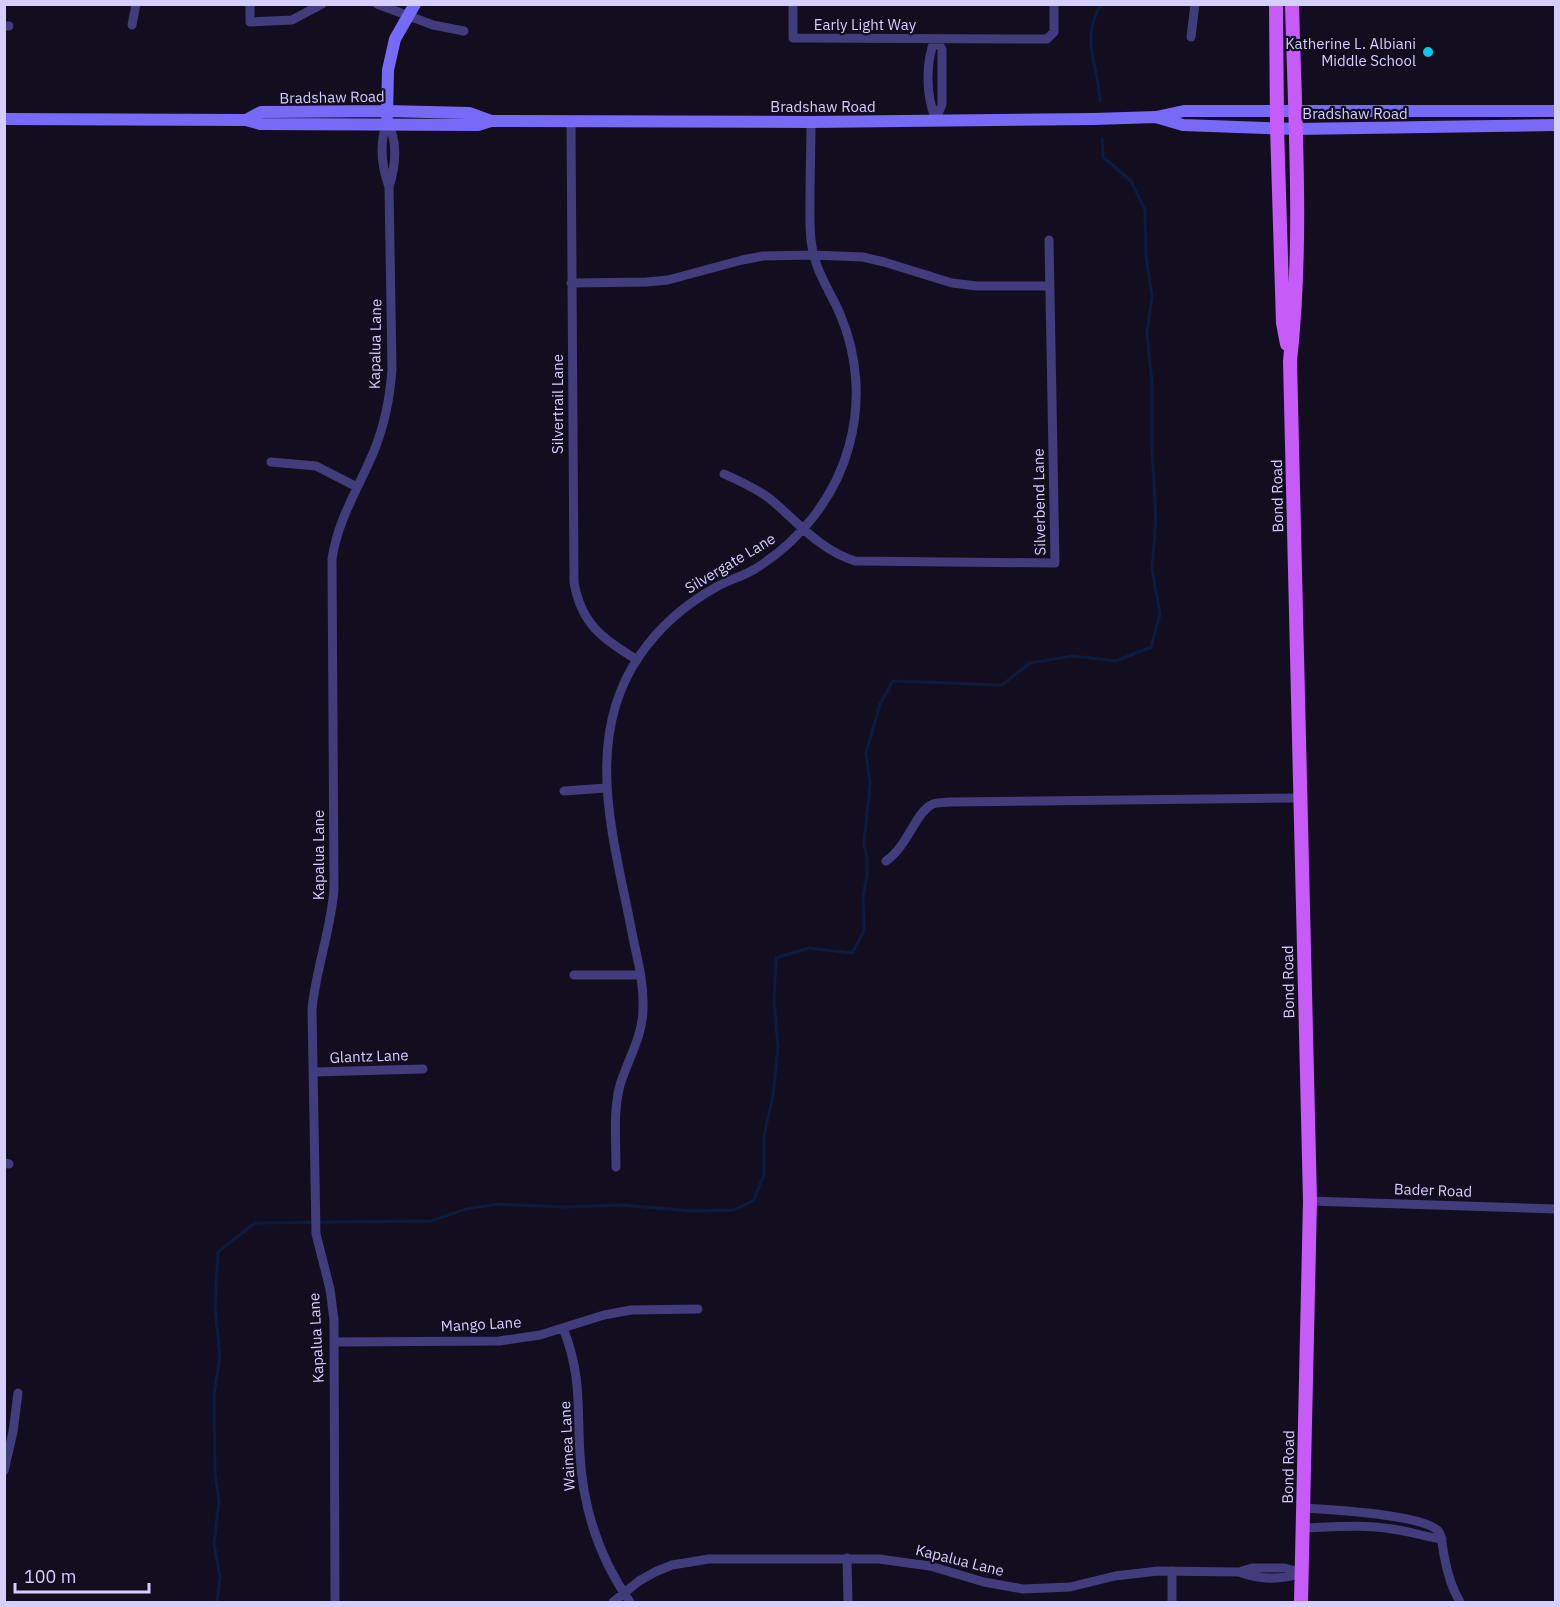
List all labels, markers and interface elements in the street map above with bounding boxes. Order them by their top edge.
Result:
street label: Early Light Way [814,15,917,34]
place label: Katherine L. Albiani Middle School [1285,34,1416,70]
marker: Katherine L. Albiani Middle School [1421,45,1435,59]
street label: Bradshaw Road [279,87,385,107]
street label: Bradshaw Road [770,97,876,116]
street label: Bradshaw Road [1302,104,1408,123]
street label: Kapalua Lane [365,299,385,389]
street label: Silvertrail Lane [548,354,567,454]
street label: Silverbend Lane [1029,448,1049,556]
street label: Bond Road [1267,459,1287,533]
street label: Silvergate Lane [681,529,779,597]
street label: Kapalua Lane [309,810,328,900]
street label: Bond Road [1278,945,1298,1019]
street label: Glantz Lane [329,1045,409,1067]
street label: Bader Road [1394,1179,1472,1201]
street label: Kapalua Lane [304,1292,328,1384]
street label: Mango Lane [440,1312,522,1336]
street label: Waimea Lane [555,1401,579,1491]
street label: Bond Road [1278,1430,1298,1504]
street label: Kapalua Lane [914,1540,1006,1580]
scale bar [15,1556,148,1594]
text: 100 m [24,1565,76,1588]

